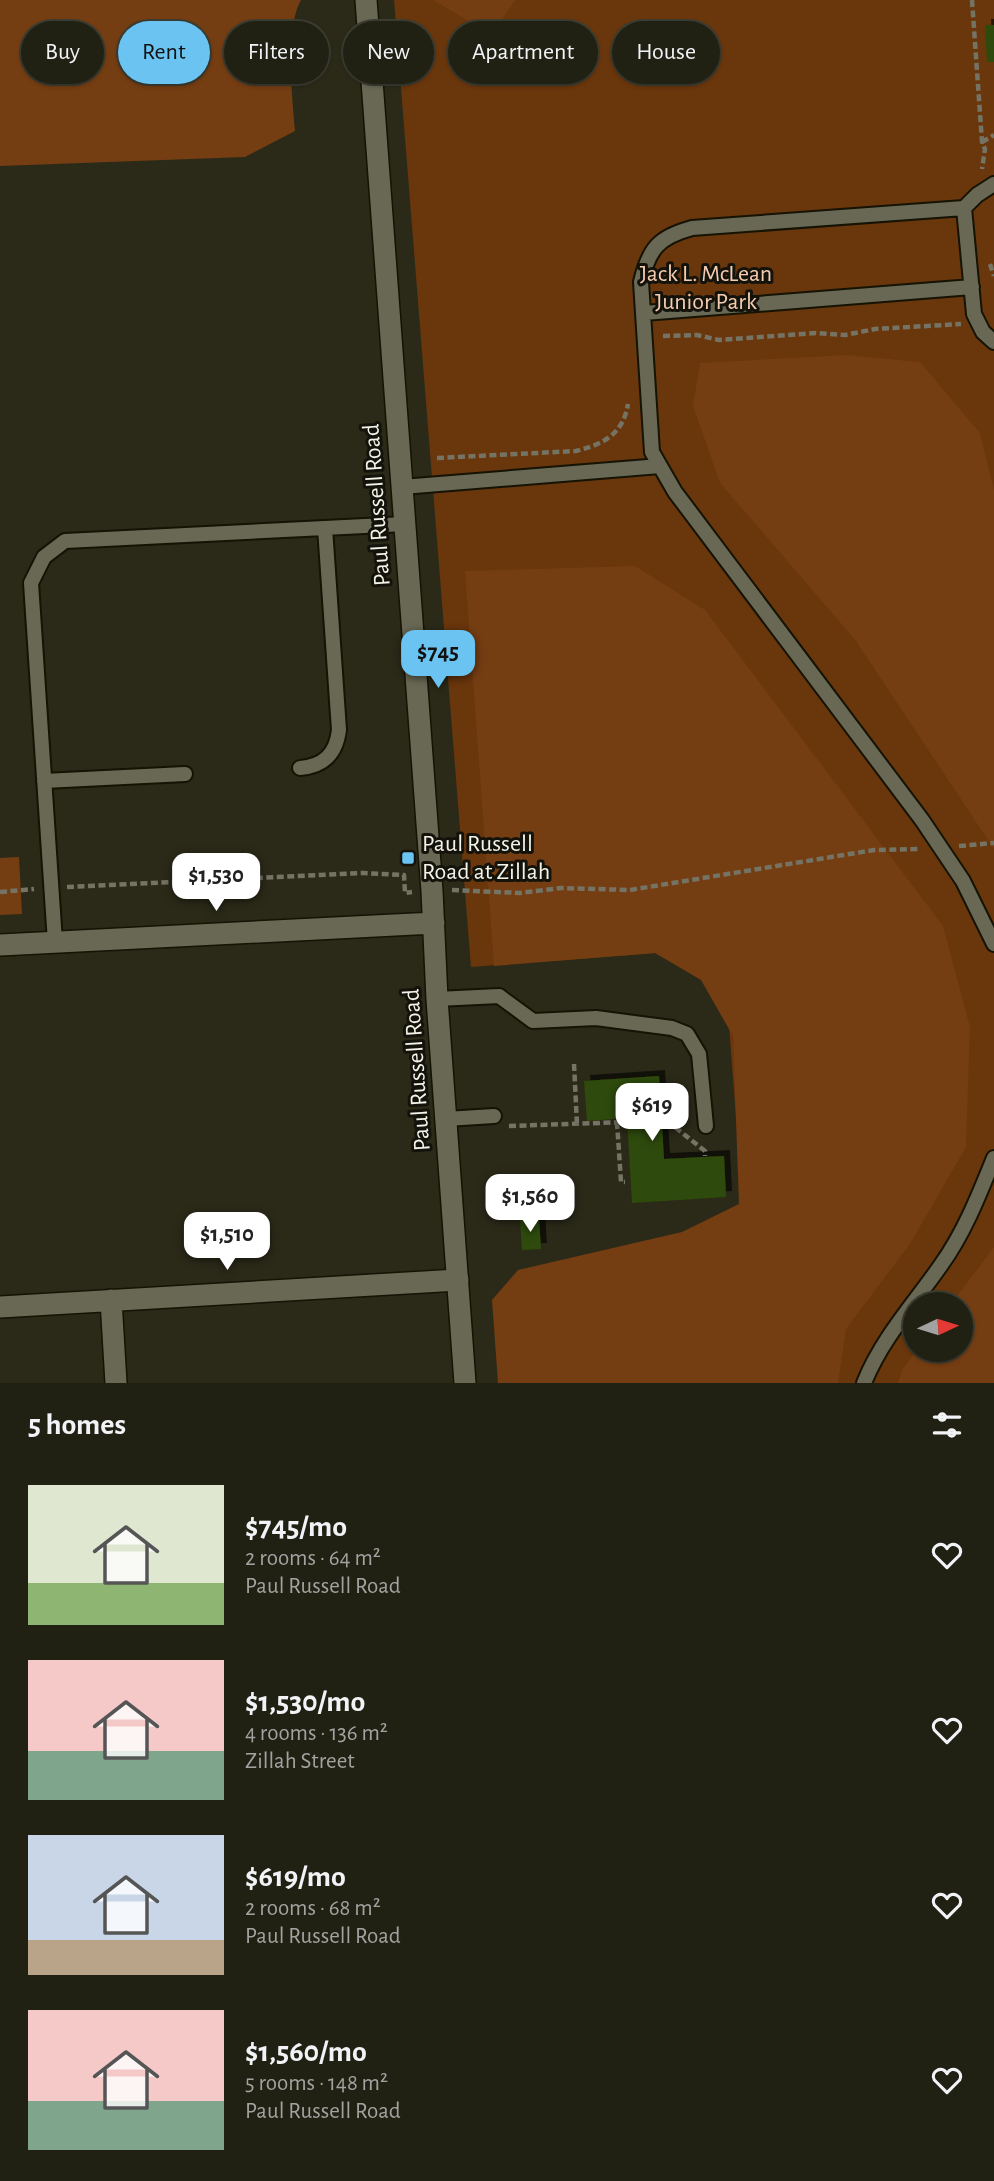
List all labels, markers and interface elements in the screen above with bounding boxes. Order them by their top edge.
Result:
chip: Buy [21,21,104,84]
chip: Rent [118,21,210,84]
chip: Filters [224,21,329,84]
chip: New [343,21,434,84]
chip: Apartment [448,21,598,84]
chip: House [612,21,720,84]
park label: Jack L. McLean Junior Park [640,262,772,314]
street label: Paul Russell Road [359,423,395,587]
pin: $745 [397,630,479,690]
text: $745 [417,641,459,664]
place label: Paul Russell Road at Zillah [422,832,550,884]
marker: Paul Russell Road at Zillah [400,850,416,866]
pin: $1,530 [159,853,273,913]
text: $1,530 [188,864,244,887]
street label: Paul Russell Road [399,988,435,1152]
pin: $619 [611,1084,693,1143]
text: $619 [632,1094,672,1117]
pin: $1,560 [473,1174,587,1234]
text: $1,560 [502,1185,558,1208]
pin: $1,510 [170,1212,284,1272]
text: $1,510 [200,1223,254,1246]
north arrow [903,1292,973,1362]
map controls [903,1292,973,1362]
icon: filters [928,1406,966,1444]
text: 5 homes [28,1410,126,1440]
text: $745/mo [245,1512,347,1542]
icon: home [84,1513,168,1597]
icon: heart [928,1536,966,1574]
text: 2 rooms · 64 m² [245,1547,381,1570]
text: Paul Russell Road [245,1575,401,1598]
text: $1,530/mo [245,1687,365,1717]
icon: home [84,1688,168,1772]
icon: heart [928,1711,966,1749]
text: 4 rooms · 136 m² [245,1722,388,1745]
text: Zillah Street [245,1750,355,1773]
text: $619/mo [245,1862,346,1892]
icon: home [84,1863,168,1947]
icon: heart [928,1886,966,1924]
text: 2 rooms · 68 m² [245,1897,381,1920]
text: Paul Russell Road [245,1925,401,1948]
text: $1,560/mo [245,2037,367,2067]
icon: home [84,2038,168,2122]
icon: heart [928,2061,966,2099]
text: 5 rooms · 148 m² [245,2072,388,2095]
text: Paul Russell Road [245,2100,401,2123]

